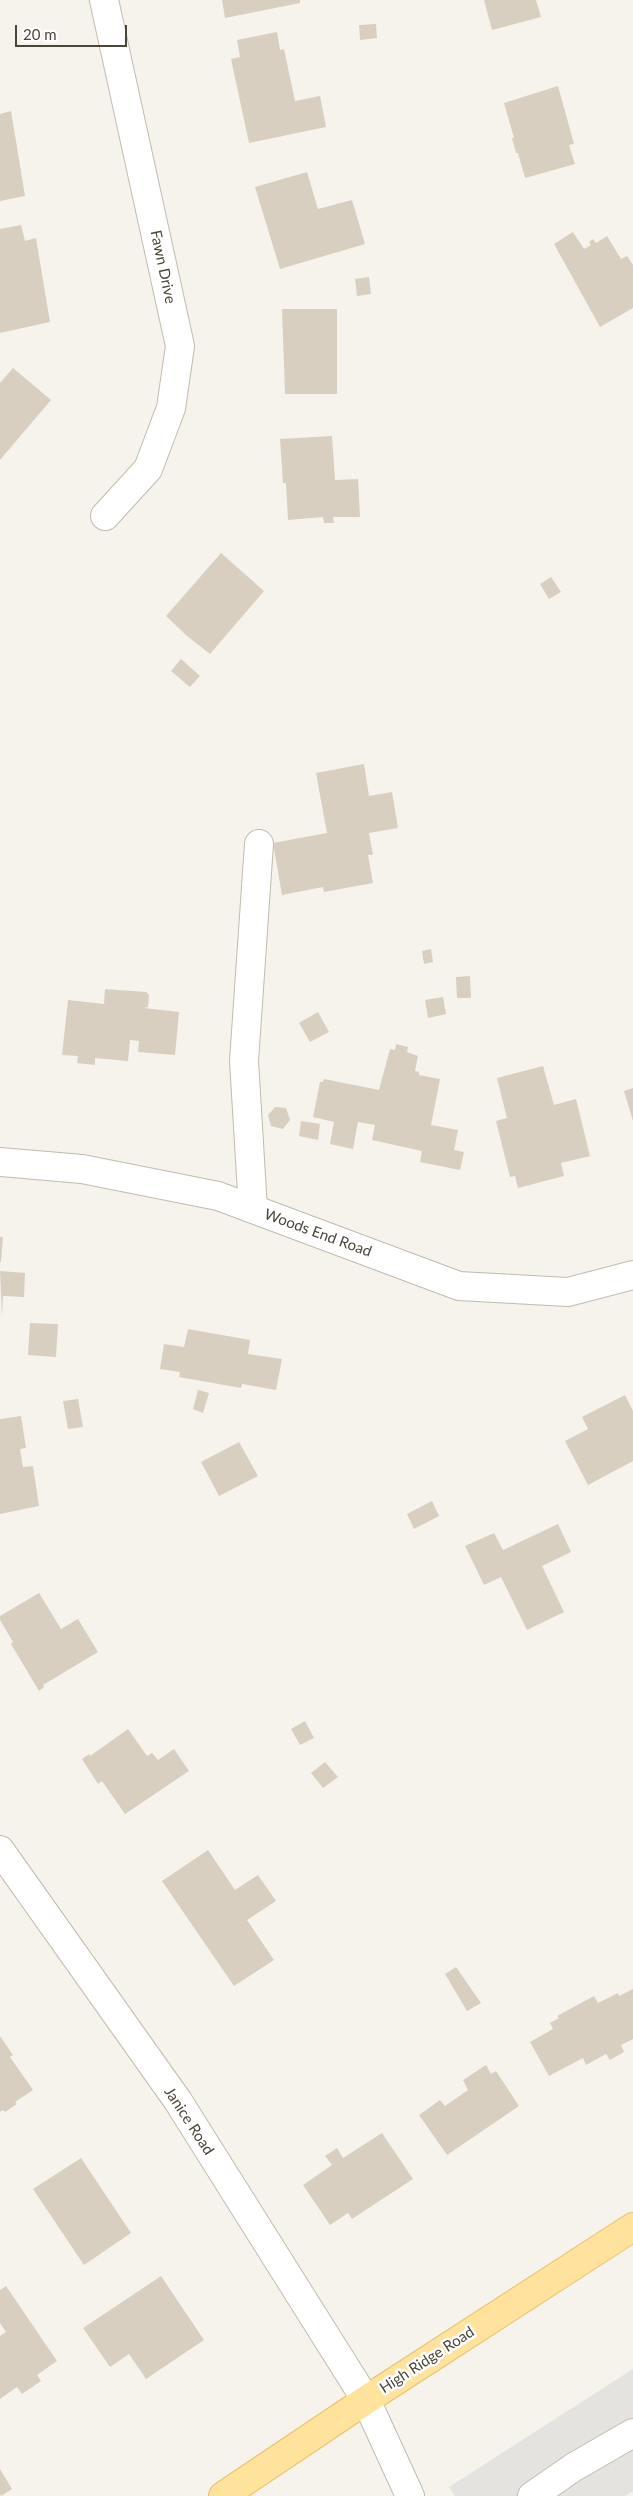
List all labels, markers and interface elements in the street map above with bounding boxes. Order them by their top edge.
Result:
scale bar [18,15,130,47]
text: 20 m [23,25,57,43]
street label: Fawn Drive [146,229,180,305]
street label: Woods End Road [262,1205,374,1261]
street label: Janice Road [160,2084,218,2158]
street label: High Ridge Road [376,2323,478,2397]

